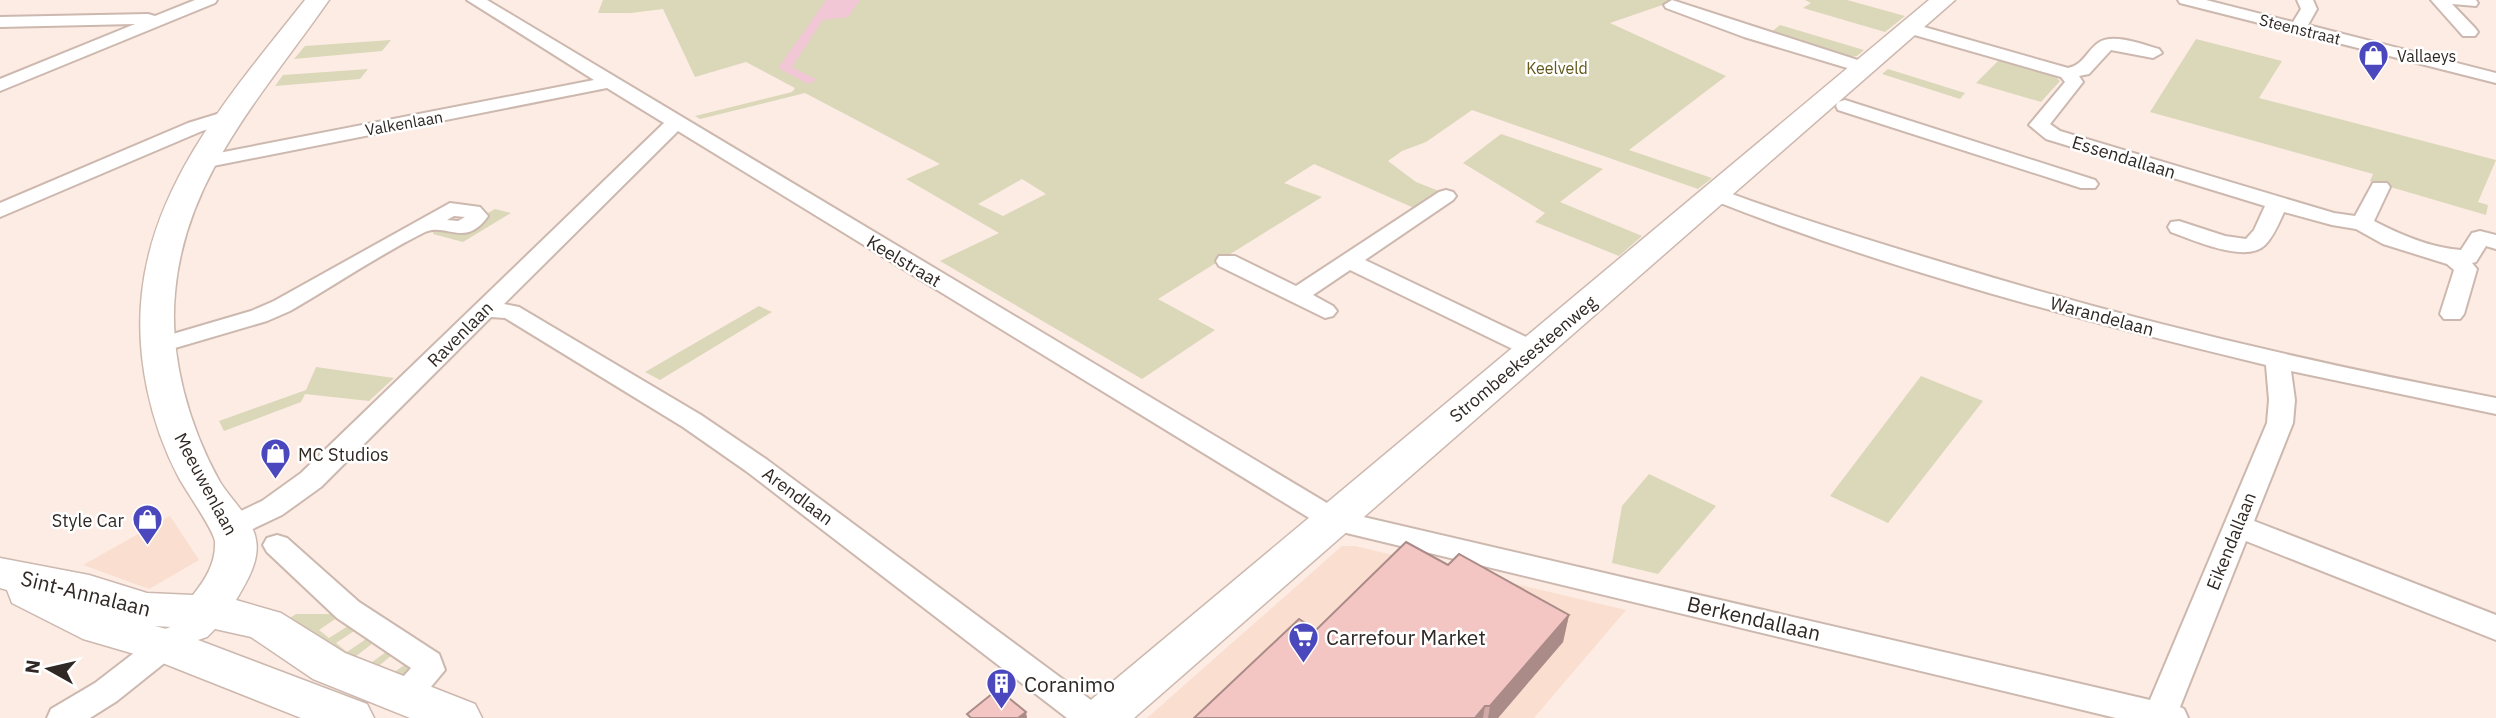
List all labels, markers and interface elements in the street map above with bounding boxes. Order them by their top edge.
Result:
street label: Steenstraat [2257,9,2343,49]
shop icon: Vallaeys [2357,39,2391,83]
place label: Vallaeys [2397,46,2456,66]
park label: Keelveld [1526,58,1588,78]
street label: Valkenlaan [363,106,445,140]
street label: Essendallaan [2069,130,2179,184]
street label: Keelstraat [863,230,945,292]
street label: Strombeeksesteenweg [1445,290,1602,427]
street label: Warandelaan [2048,291,2156,341]
street label: Ravenlaan [422,296,498,372]
street label: Meeuwenlaan [169,429,243,539]
shop icon: MC Studios [258,437,292,481]
place label: MC Studios [298,443,389,466]
street label: Arendlaan [758,462,838,530]
street label: Eikendallaan [2201,489,2261,593]
shop icon: Style Car [130,503,164,547]
place label: Style Car [52,509,124,532]
street label: Sint-Annalaan [18,563,154,623]
street label: Berkendallaan [1685,589,1823,647]
supermarket icon: Carrefour Market [1286,620,1320,664]
place label: Carrefour Market [1326,623,1486,651]
north arrow [14,634,84,704]
text: N [19,658,45,675]
building icon: Coranimo [984,667,1018,711]
place label: Coranimo [1024,670,1115,698]

